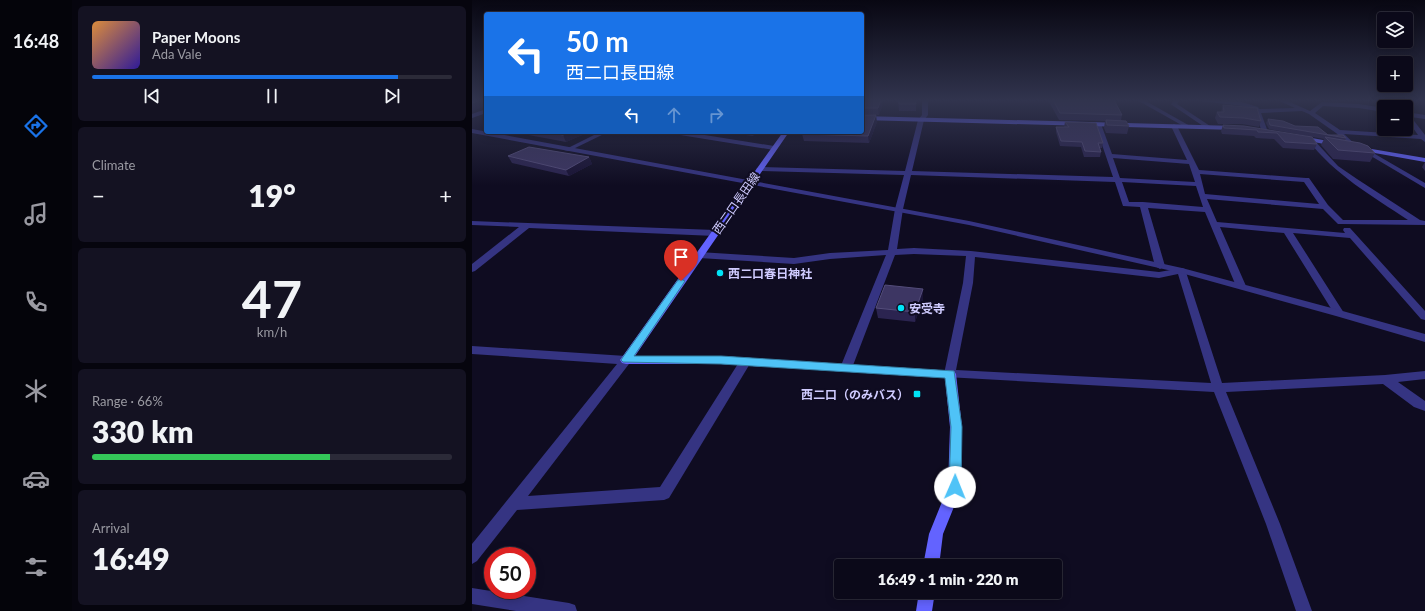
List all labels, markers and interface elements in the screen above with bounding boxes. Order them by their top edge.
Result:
map controls [1377,12,1413,136]
button: layers [1377,12,1413,48]
text: 50 m [566,24,629,58]
text: Paper Moons [152,28,240,46]
icon: left [500,28,552,80]
text: 16:48 [13,30,59,52]
text: Ada Vale [152,46,202,62]
button: + [1377,56,1413,92]
text: 西二口長田線 [566,61,674,83]
icon: previous [141,85,163,107]
icon: pause [261,85,283,107]
icon: next [381,85,403,107]
button: − [1377,100,1413,136]
icon: left [621,104,643,126]
icon: ahead [663,104,685,126]
icon: right [705,104,727,126]
icon: directions [22,112,50,140]
text: Climate [92,157,135,173]
street label: 西二口長田線 [709,169,763,237]
text: 19° [248,177,296,213]
text: − [92,182,105,209]
text: + [439,182,452,209]
icon: music [22,200,50,228]
pin [664,240,698,281]
icon: arrive [670,246,692,268]
place label: 西二口春日神社 [728,266,812,281]
text: 47 [242,267,302,329]
marker: 西二口春日神社 [715,268,725,278]
icon: phone [22,288,50,316]
place label: 安受寺 [909,301,945,316]
marker: 安受寺 [896,303,906,313]
text: km/h [257,324,287,340]
icon: climate [22,377,50,405]
place label: 西二口（のみバス） [801,387,909,402]
marker: 西二口（のみバス） [912,389,922,399]
text: Range · 66% [92,393,163,409]
text: 330 km [92,413,193,449]
icon: car [22,465,50,493]
position arrow [934,466,976,508]
text: Arrival [92,520,129,536]
text: 16:49 [92,540,170,576]
speed limit sign: 50 [484,547,536,599]
icon: filters [22,553,50,581]
text: 16:49 · 1 min · 220 m [877,570,1019,588]

